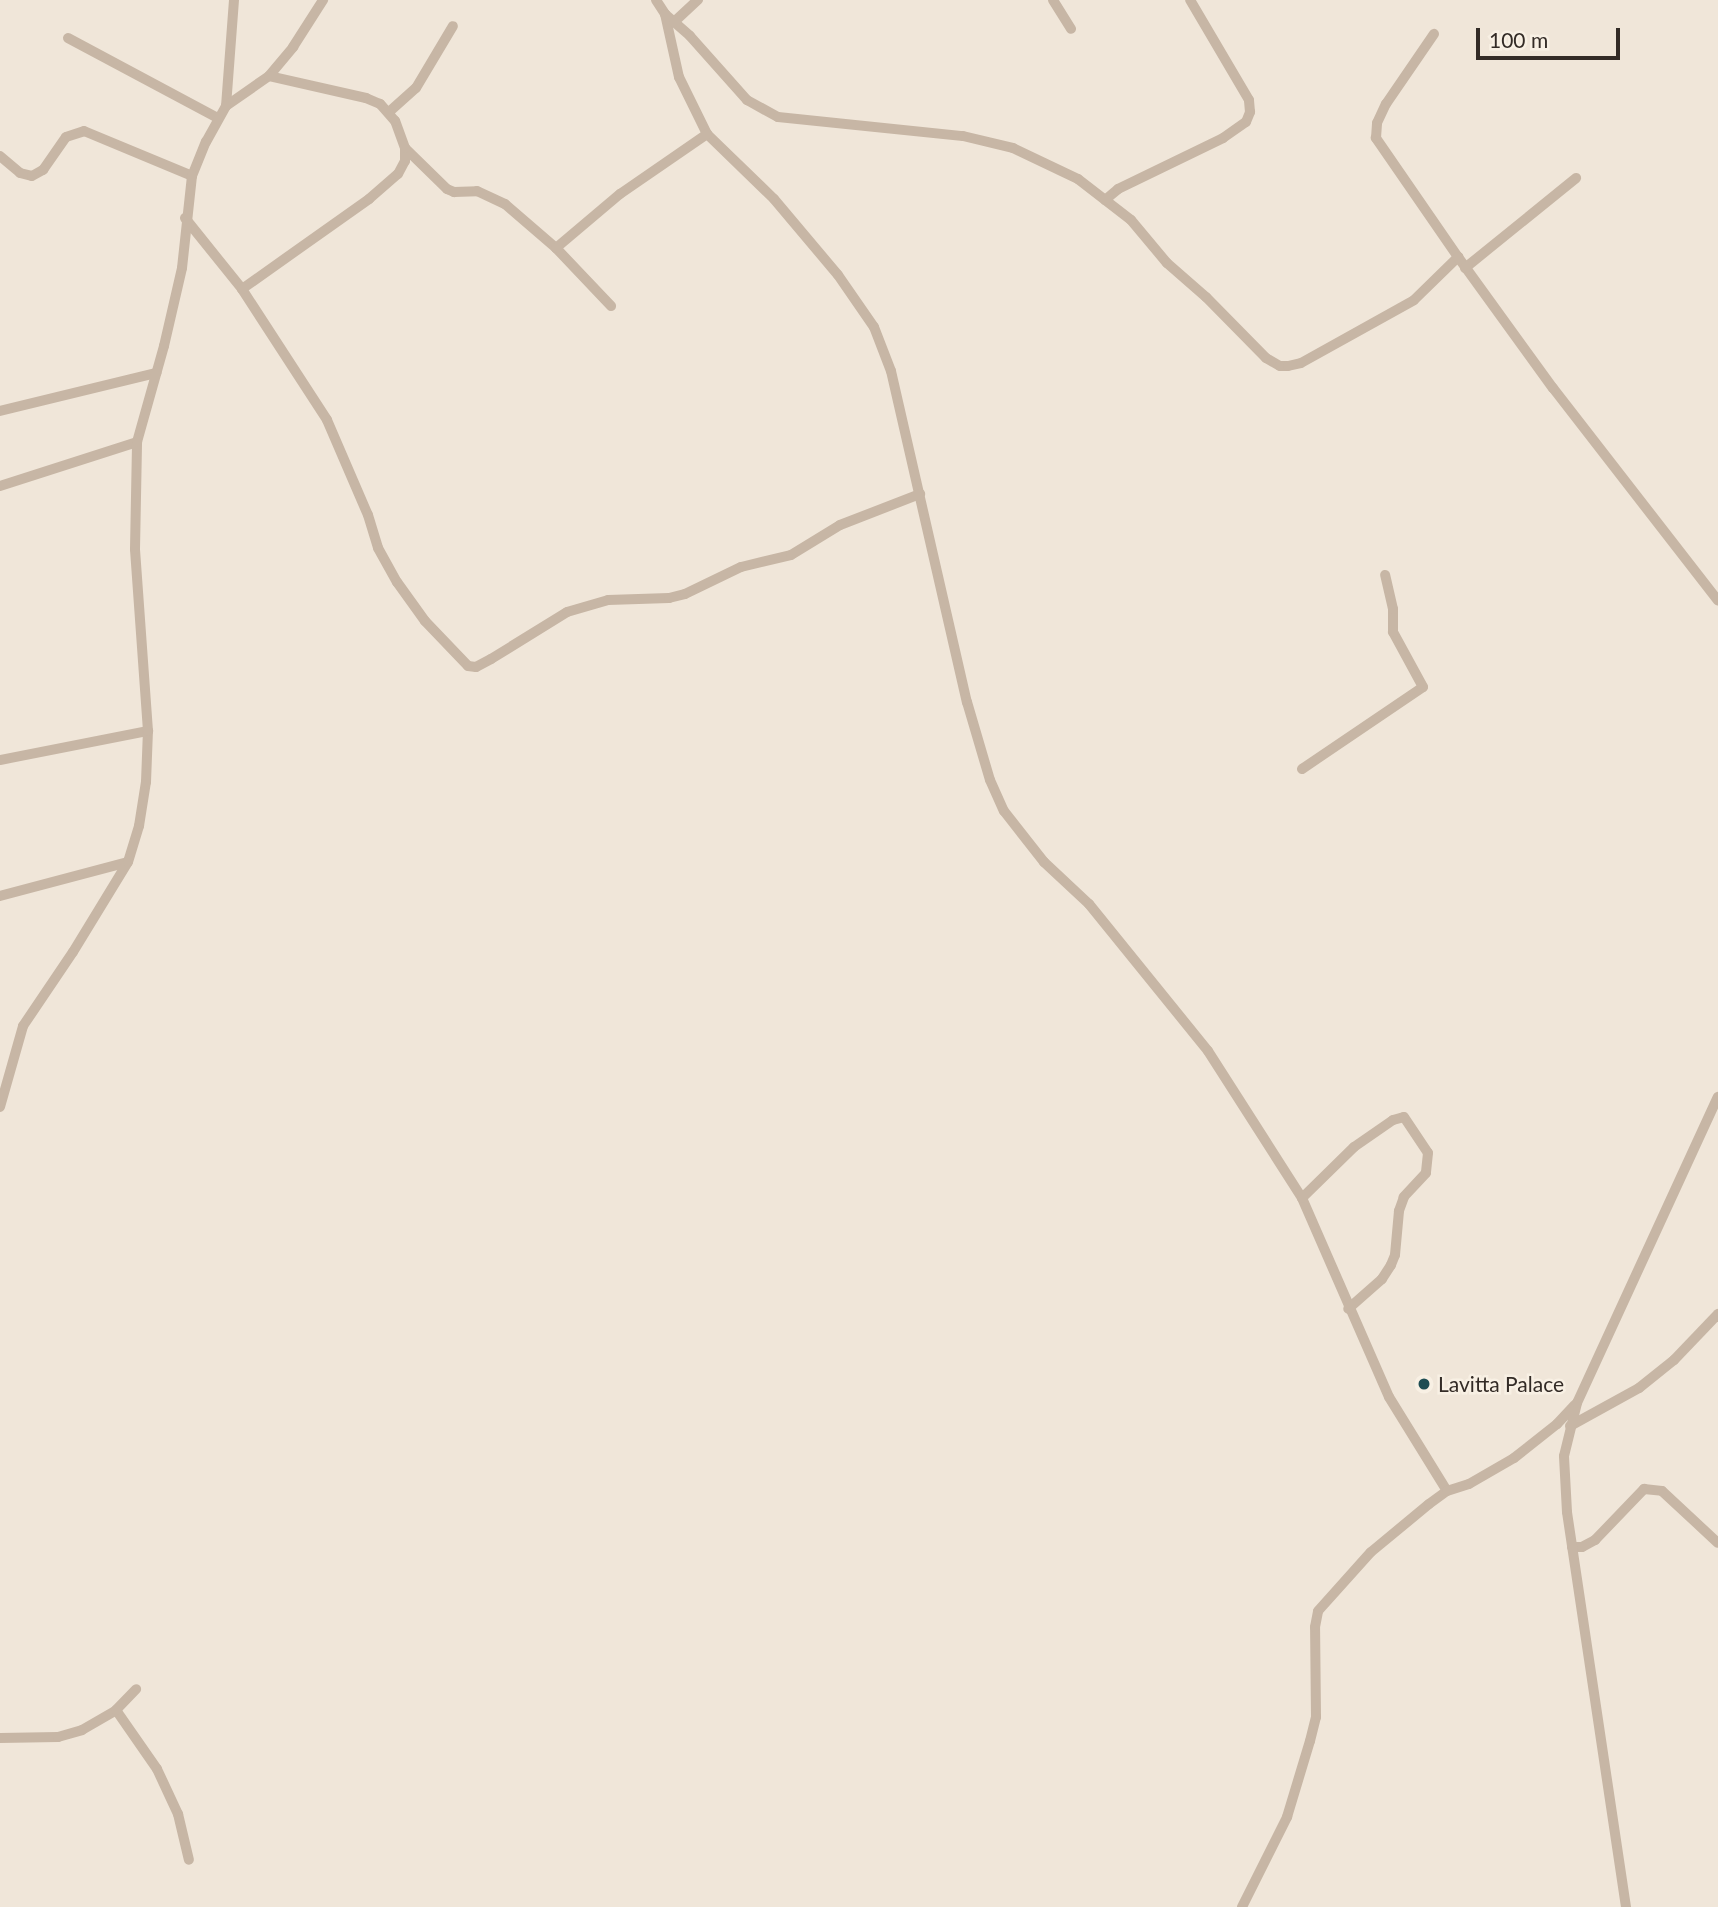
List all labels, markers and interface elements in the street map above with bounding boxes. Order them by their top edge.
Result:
scale bar [1480,14,1624,58]
text: 100 m [1489,27,1548,52]
place label: Lavitta Palace [1438,1371,1564,1397]
marker: Lavitta Palace [1416,1376,1432,1392]

